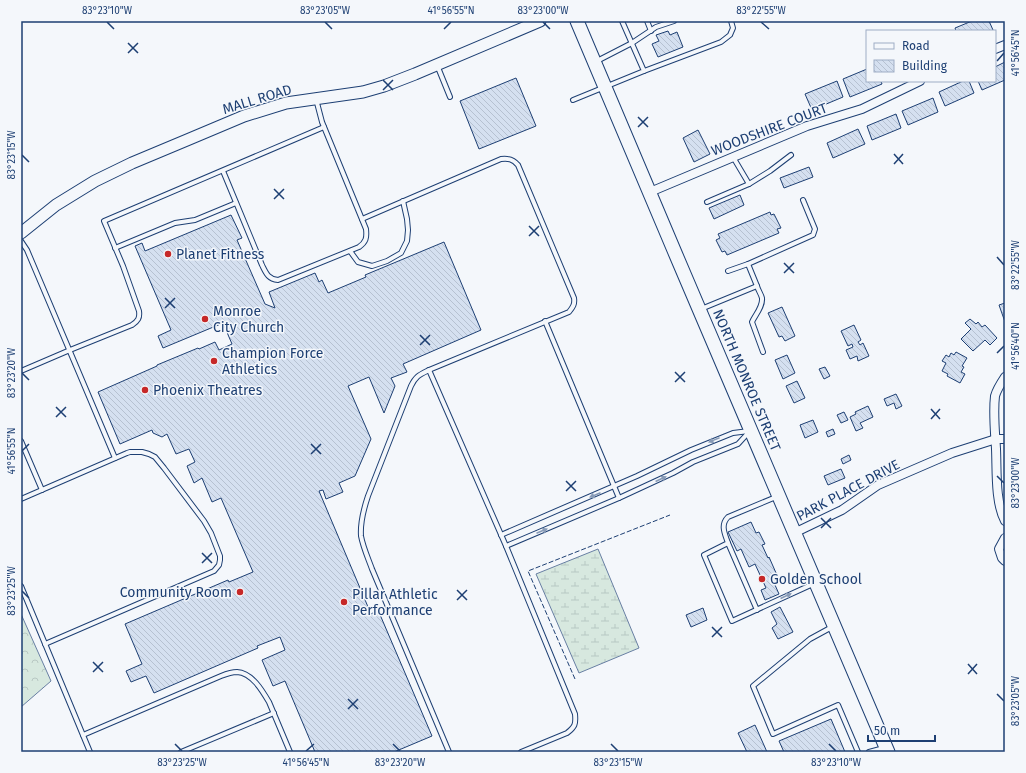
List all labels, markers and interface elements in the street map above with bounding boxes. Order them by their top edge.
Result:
text: 83°23'10"W [82,5,133,17]
text: 83°23'05"W [300,5,351,17]
text: 41°56'55"N [427,5,475,17]
text: 83°23'00"W [517,5,569,17]
text: 83°22'55"W [736,5,787,17]
legend [866,30,996,82]
text: 41°56'45"N [1010,30,1022,76]
text: Road [902,39,930,53]
text: Building [902,59,948,73]
street label: MALL ROAD [220,81,294,118]
street label: WOODSHIRE COURT [709,99,830,159]
text: 83°23'15"W [6,130,18,180]
text: 83°22'55"W [1010,239,1022,290]
place label: Planet Fitness [176,246,265,263]
marker: Planet Fitness [163,249,173,259]
place label: Monroe City Church [213,303,284,336]
street label: NORTH MONROE STREET [709,307,784,454]
marker: Monroe City Church [200,314,210,324]
text: 41°56'40"N [1010,322,1022,370]
place label: Champion Force Athletics [222,345,323,378]
text: 83°23'20"W [6,347,18,398]
marker: Champion Force Athletics [209,356,219,366]
place label: Phoenix Theatres [153,382,263,399]
marker: Phoenix Theatres [140,385,150,395]
text: 41°56'55"N [6,427,18,475]
one-way arrow [707,438,719,444]
street label: PARK PLACE DRIVE [794,456,903,525]
text: 83°23'00"W [1010,457,1022,509]
one-way arrow [656,475,668,481]
one-way arrow [589,492,601,498]
one-way arrow [537,528,548,534]
text: 83°23'25"W [6,565,18,616]
place label: Golden School [770,571,862,588]
marker: Golden School [757,574,767,584]
place label: Community Room [120,584,232,601]
place label: Pillar Athletic Performance [352,586,438,619]
marker: Community Room [235,587,245,597]
one-way arrow [780,593,792,599]
marker: Pillar Athletic Performance [339,597,349,607]
text: 83°23'05"W [1010,675,1022,726]
scale bar [868,717,935,743]
text: 50 m [874,724,900,738]
text: 83°23'25"W [157,757,208,769]
text: 41°56'45"N [283,757,329,769]
text: 83°23'20"W [375,757,426,769]
text: 83°23'15"W [593,757,643,769]
text: 83°23'10"W [811,757,862,769]

